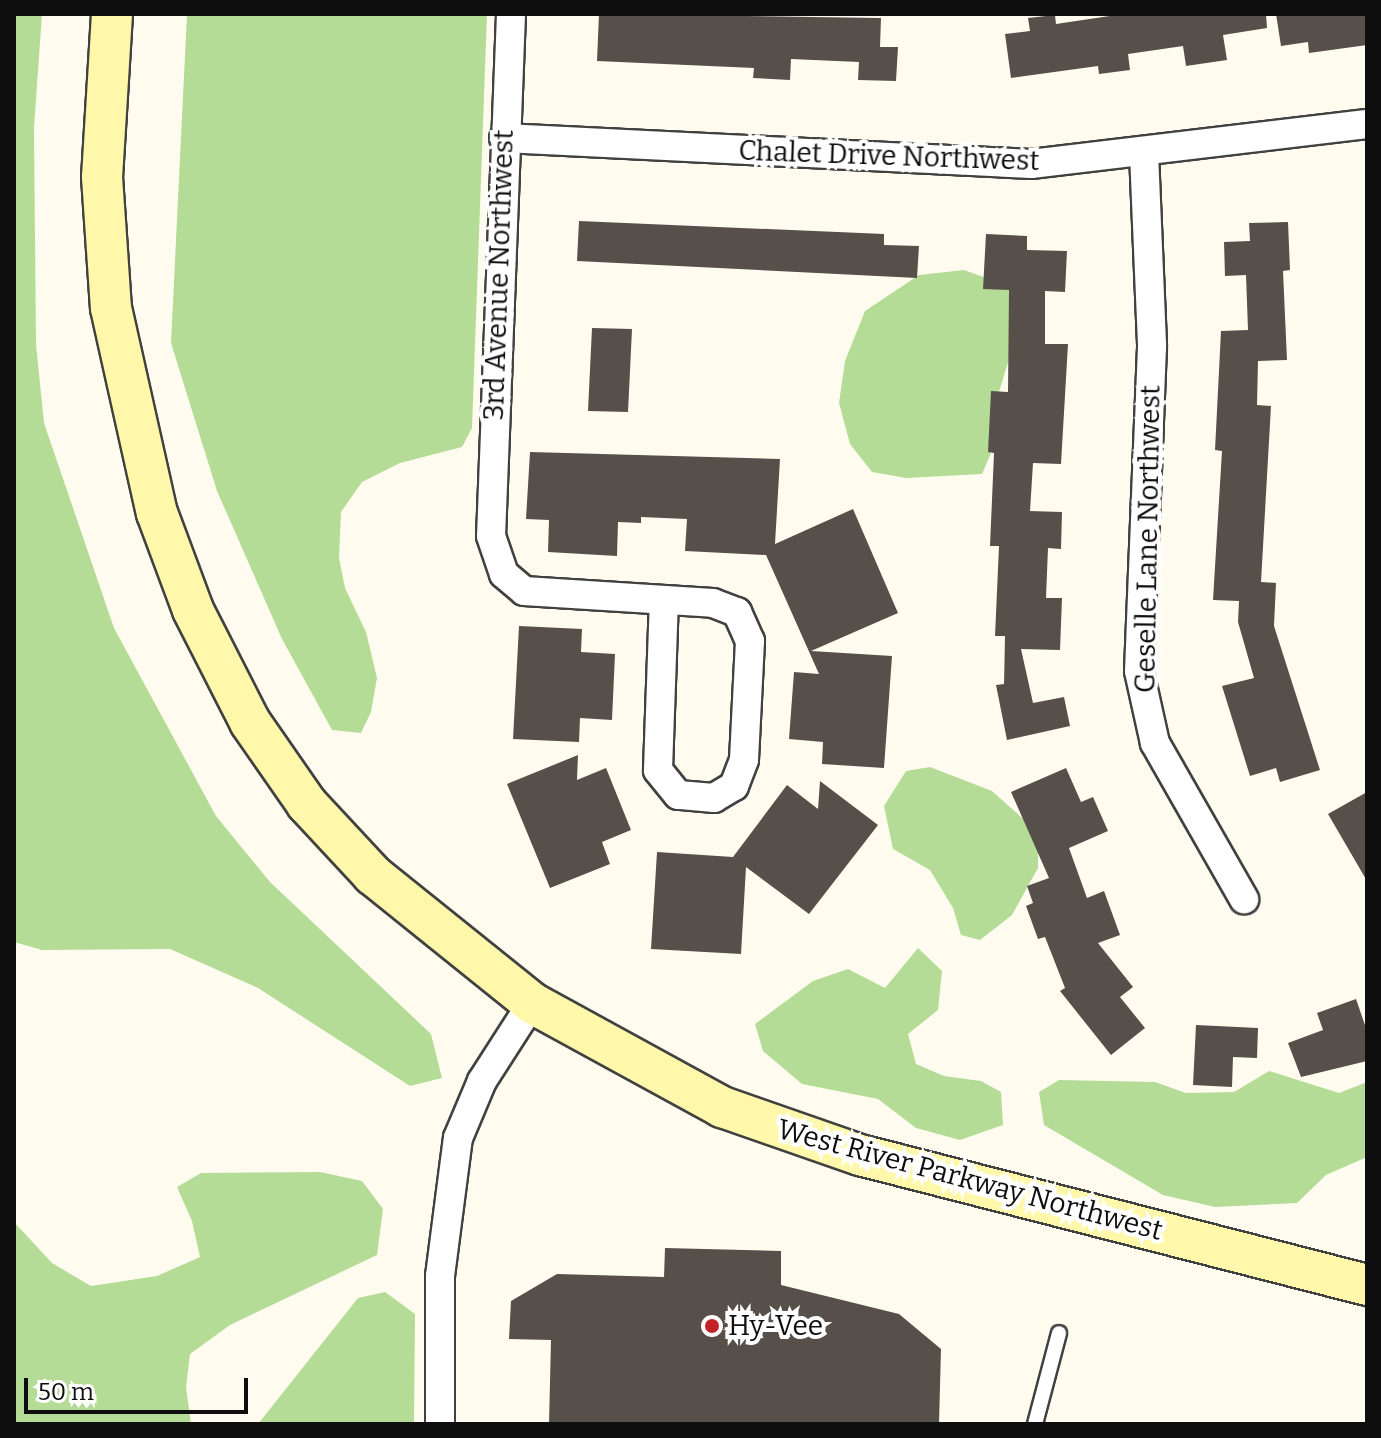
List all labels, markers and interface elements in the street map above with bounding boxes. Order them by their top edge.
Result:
street label: 3rd Avenue Northwest [477,129,521,421]
street label: Chalet Drive Northwest [738,134,1040,178]
street label: Geselle Lane Northwest [1129,385,1167,693]
street label: West River Parkway Northwest [774,1112,1166,1248]
place label: Hy-Vee [728,1309,823,1343]
marker: Hy-Vee [703,1317,721,1335]
scale bar [28,1362,252,1412]
text: 50 m [38,1378,94,1406]

